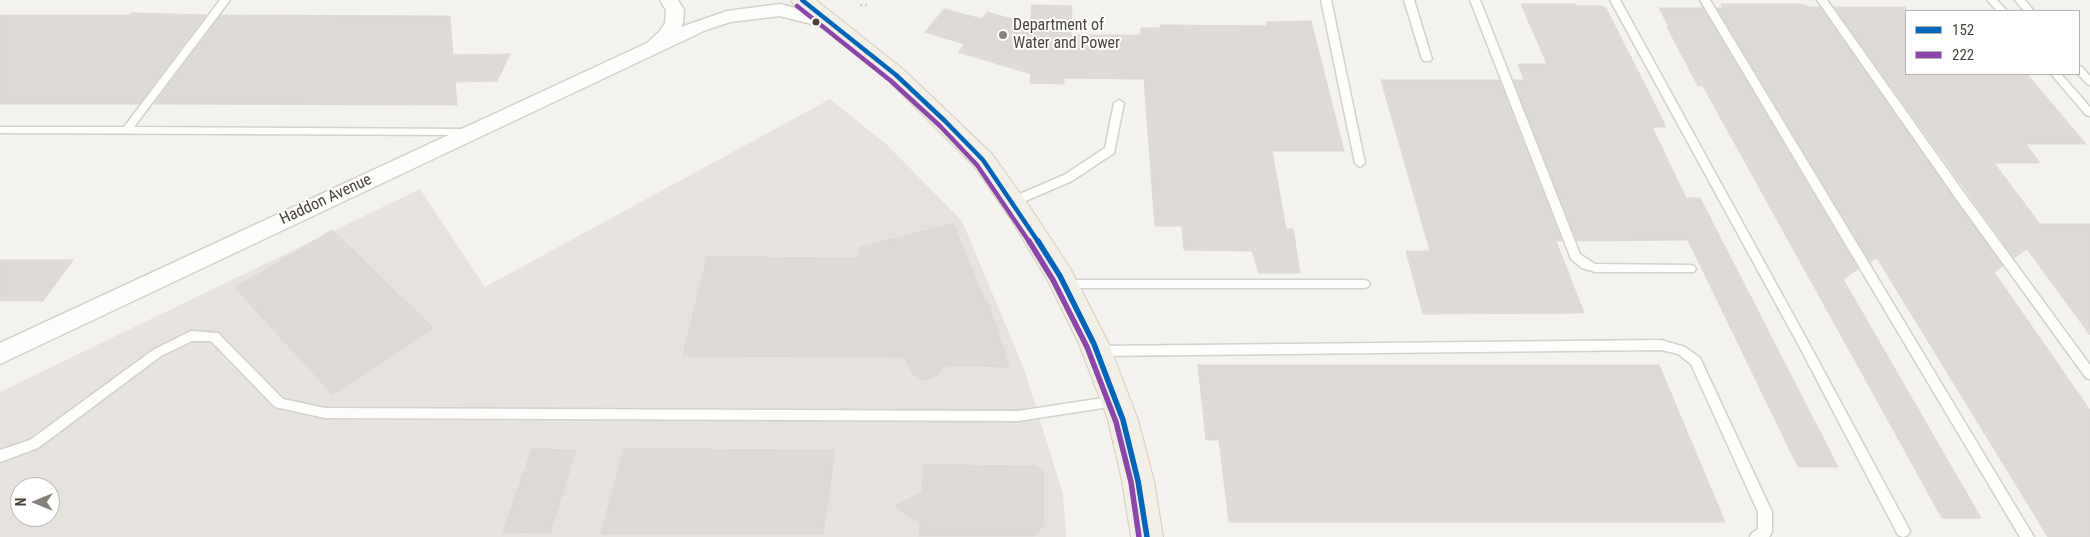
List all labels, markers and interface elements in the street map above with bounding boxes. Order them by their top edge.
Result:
legend [1905,10,2080,75]
place label: Department of Water and Power [1013,16,1120,54]
unlabelled marker [811,17,821,27]
text: 152 [1952,21,1974,39]
marker: Department of Water and Power [997,29,1009,41]
text: 222 [1952,46,1974,64]
street label: Haddon Avenue [277,170,375,230]
north arrow [10,477,60,527]
text: N [13,498,29,506]

